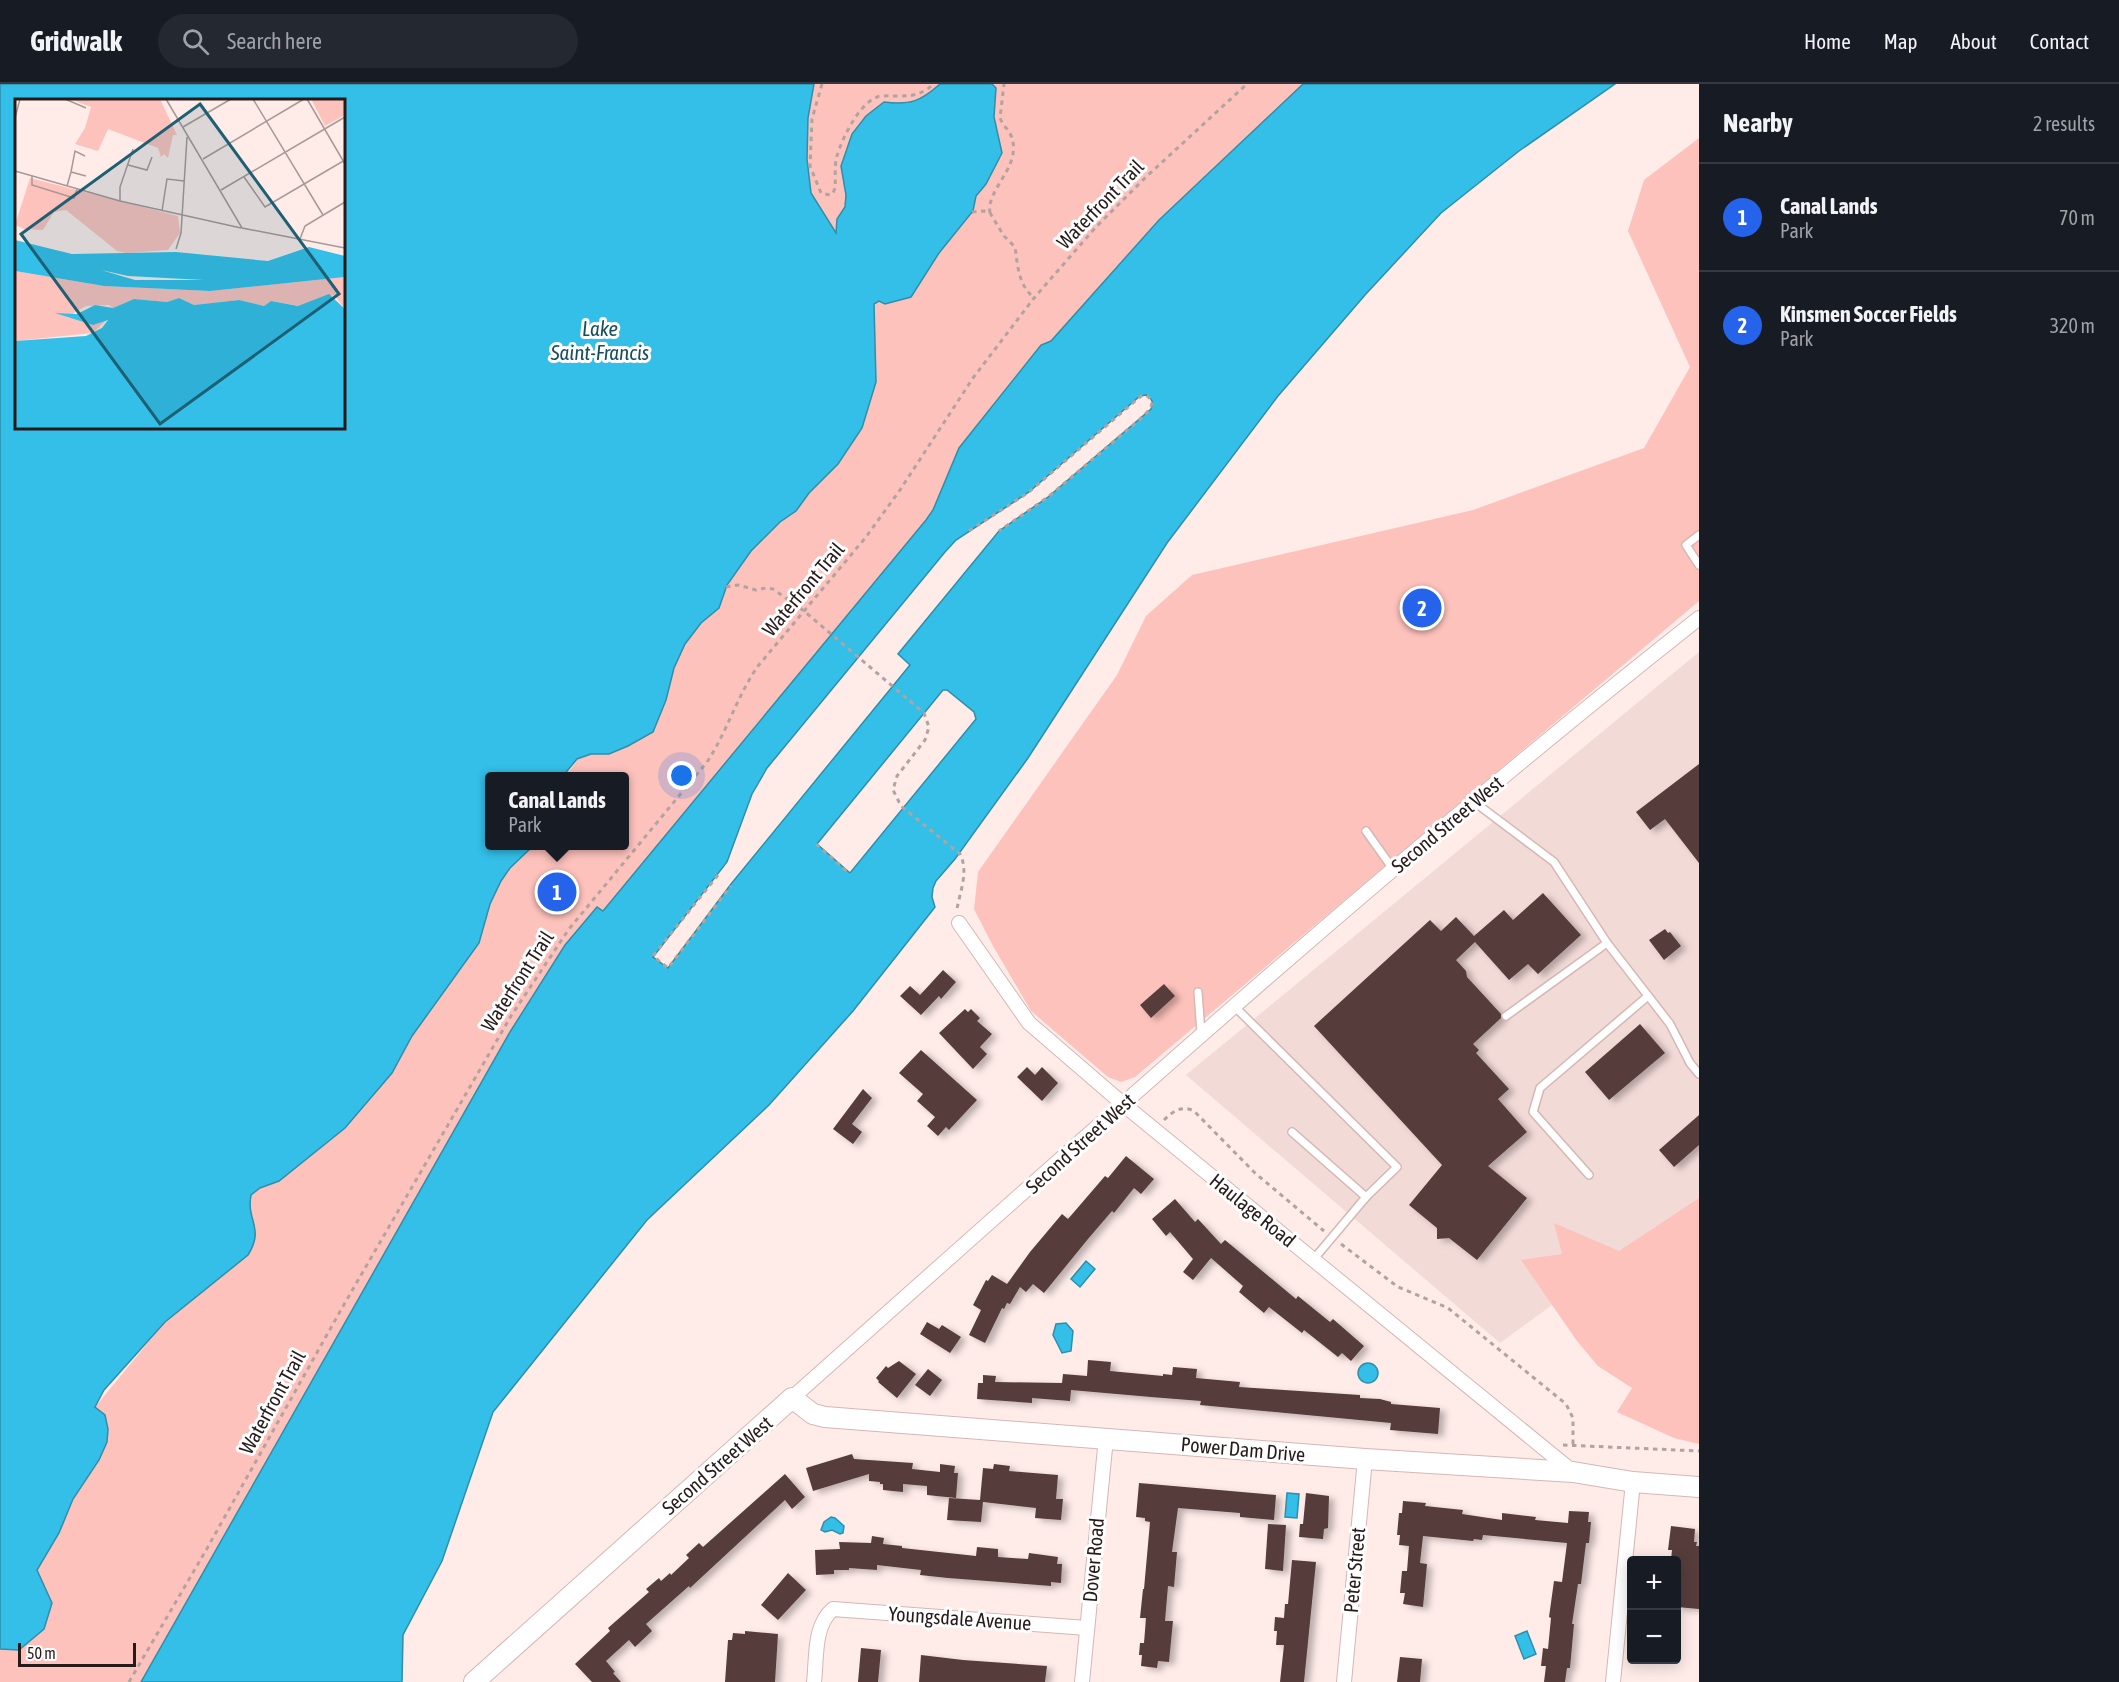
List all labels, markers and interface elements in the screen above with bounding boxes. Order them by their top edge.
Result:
search box [158,14,578,68]
text: Gridwalk [30,25,122,57]
icon: search [179,25,212,58]
text: Search here [227,28,322,54]
text: Home [1804,29,1851,53]
text: Map [1884,29,1918,53]
text: About [1951,29,1997,53]
text: Contact [2030,29,2089,53]
inset map [15,99,345,429]
text: Nearby [1723,108,1793,138]
text: 2 results [2033,112,2095,135]
street label: Waterfront Trail [1052,154,1149,253]
text: Canal Lands [1780,193,1877,219]
text: 1 [1738,206,1747,229]
text: 70 m [2059,206,2095,229]
text: Park [1780,219,1813,242]
text: Kinsmen Soccer Fields [1780,301,1957,327]
text: 2 [1738,314,1747,337]
text: 320 m [2050,314,2095,337]
water label: Lake Saint-Francis [550,316,649,364]
text: Park [1780,327,1813,350]
street label: Waterfront Trail [757,537,849,640]
pin: 2 [1402,586,1442,630]
your location [667,761,696,790]
street label: Second Street West [1387,771,1508,877]
popup [485,772,629,850]
text: Canal Lands [508,787,606,813]
text: Park [508,813,542,836]
pin: 1 [538,870,576,914]
street label: Waterfront Trail [476,926,558,1035]
street label: Second Street West [1021,1088,1139,1198]
street label: Haulage Road [1206,1169,1300,1251]
street label: Waterfront Trail [234,1346,310,1458]
street label: Second Street West [657,1411,777,1519]
street label: Power Dam Drive [1180,1432,1306,1466]
street label: Dover Road [1078,1517,1108,1603]
street label: Peter Street [1339,1526,1369,1614]
map controls [1627,1556,1681,1664]
button: + [1627,1556,1681,1610]
street label: Youngsdale Avenue [888,1602,1032,1634]
button: − [1627,1610,1681,1664]
scale bar [18,1640,136,1668]
text: 50 m [27,1644,56,1662]

